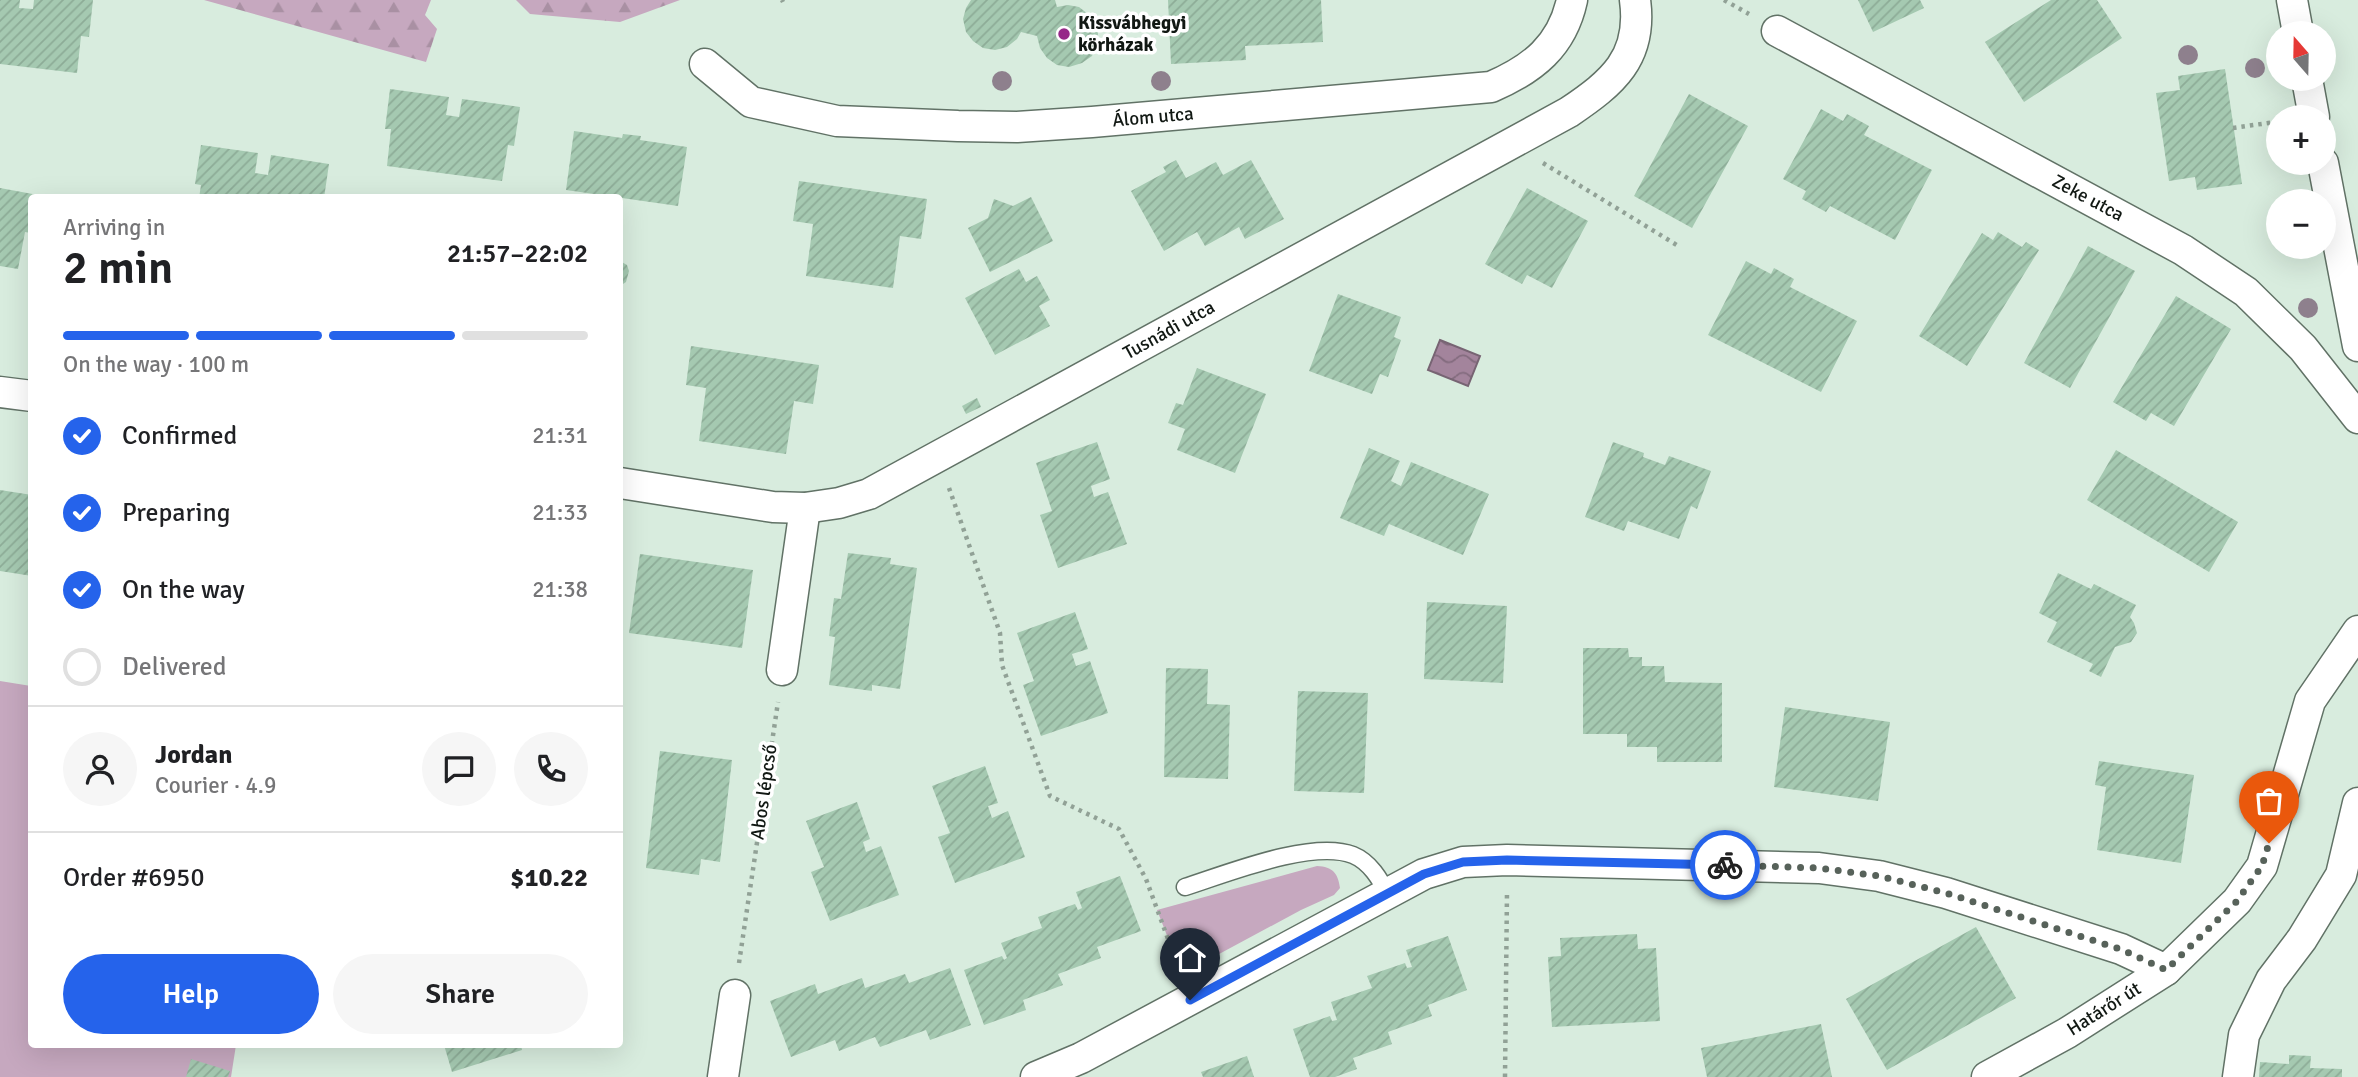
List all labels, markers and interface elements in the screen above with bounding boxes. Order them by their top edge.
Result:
place label: Kissvábhegyi körházak [1078,11,1186,57]
north arrow [2266,21,2336,91]
map controls [2266,21,2336,259]
marker: Kissvábhegyi körházak [1056,26,1072,42]
street label: Álom utca [1111,101,1195,133]
button: + [2266,105,2336,175]
street label: Zeke utca [2048,169,2128,227]
button: − [2266,189,2336,259]
text: Arriving in [63,213,165,242]
text: 21:57–22:02 [447,238,588,270]
text: 2 min [63,240,173,296]
street label: Tusnádi utca [1119,295,1219,365]
text: On the way · 100 m [63,350,249,379]
icon: check [63,417,101,455]
text: Confirmed [122,420,237,452]
text: 21:31 [532,421,588,450]
icon: check [63,494,101,532]
text: Preparing [122,497,230,529]
text: 21:33 [532,498,588,527]
icon: check [63,571,101,609]
text: On the way [122,574,245,606]
text: 21:38 [532,575,588,604]
text: Delivered [122,651,227,683]
button: person [63,732,137,806]
button: chat [422,732,496,806]
button: phone [514,732,588,806]
text: Jordan [155,739,232,771]
street label: Abos lépcső [745,743,783,841]
text: Courier · 4.9 [155,771,276,800]
pin [2239,771,2299,843]
icon: bag [2250,782,2288,820]
courier [1690,830,1760,900]
icon: bike [1706,846,1744,884]
text: Order #6950 [63,862,204,894]
text: $10.22 [510,862,588,894]
pin [1160,928,1220,1000]
icon: home [1171,939,1209,977]
button: Help [63,954,319,1034]
button: Share [333,954,588,1034]
street label: Határőr út [2062,977,2146,1041]

